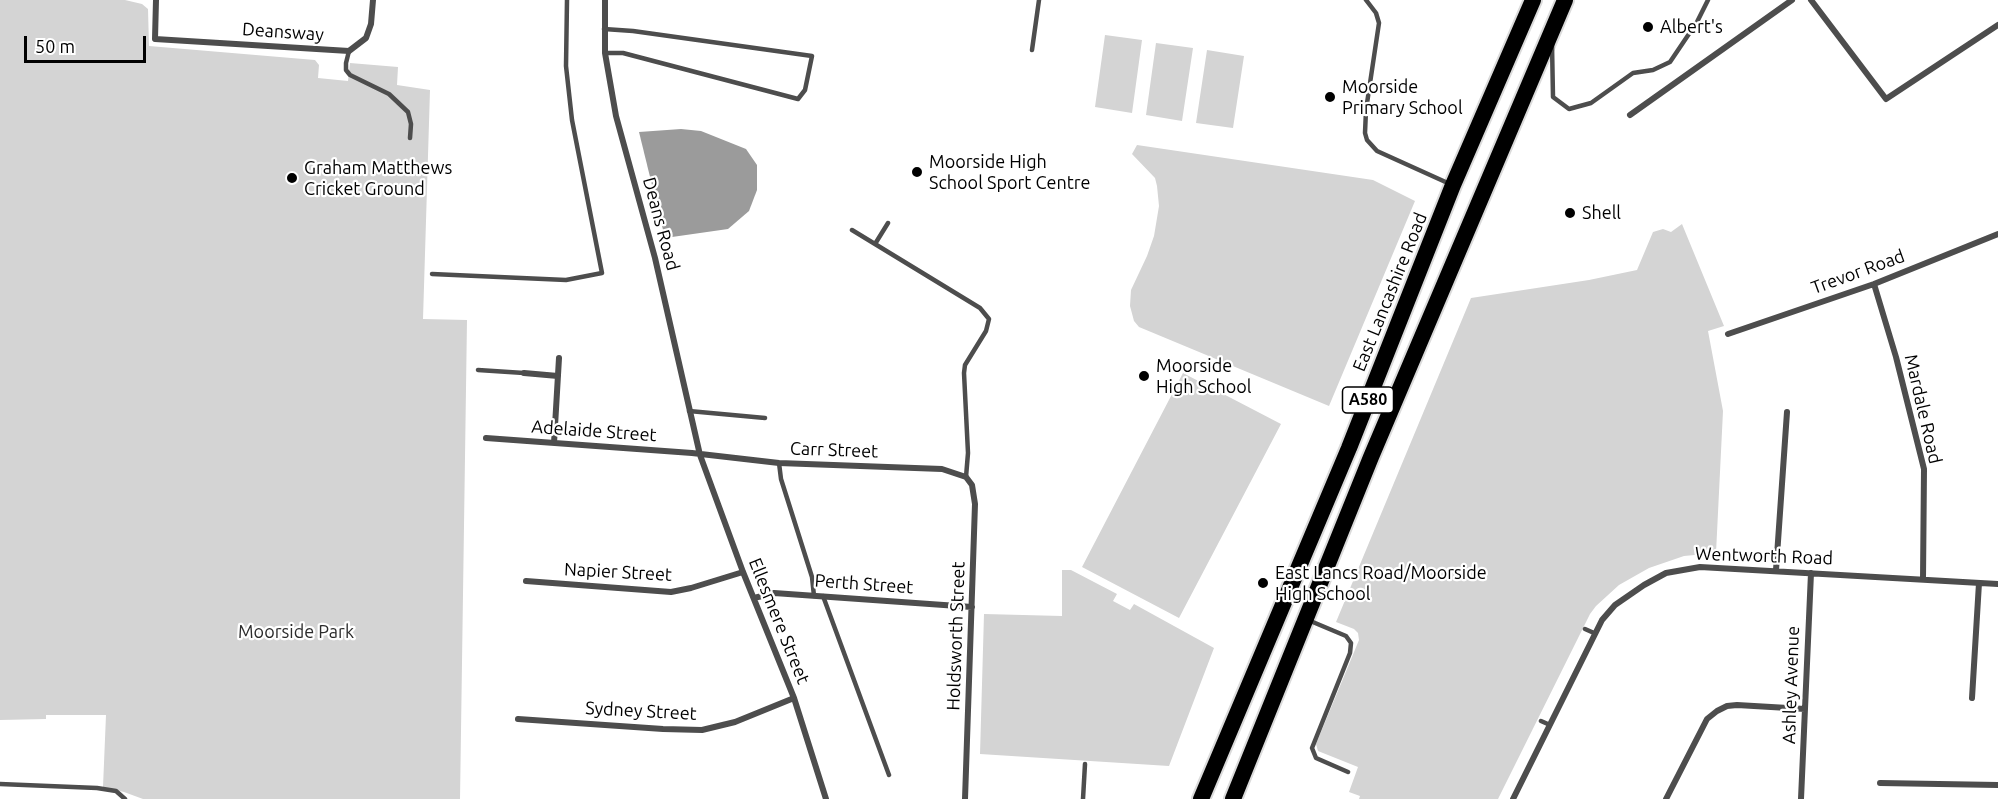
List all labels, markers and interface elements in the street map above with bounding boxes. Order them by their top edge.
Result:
place label: Albert's [1660,16,1723,38]
street label: Deansway [241,18,325,46]
marker: Albert's [1641,20,1655,34]
scale bar [27,24,148,62]
text: 50 m [35,36,75,56]
place label: Moorside Primary School [1342,76,1463,118]
marker: Moorside Primary School [1323,90,1337,104]
place label: Moorside High School Sport Centre [929,151,1091,194]
place label: Graham Matthews Cricket Ground [304,157,452,200]
marker: Moorside High School Sport Centre [910,165,924,179]
marker: Graham Matthews Cricket Ground [285,171,299,185]
street label: Deans Road [638,175,684,273]
place label: Shell [1582,202,1621,224]
marker: Shell [1563,206,1577,220]
street label: East Lancashire Road [1348,209,1432,375]
street label: Trevor Road [1808,245,1908,299]
street label: Mardale Road [1900,352,1946,466]
place label: Moorside High School [1156,355,1252,398]
marker: Moorside High School [1137,369,1151,383]
road number: A580 [1342,387,1394,413]
street label: Adelaide Street [531,416,657,446]
street label: Carr Street [789,438,879,462]
street label: Wentworth Road [1695,543,1833,569]
street label: Ellesmere Street [744,555,814,687]
street label: Napier Street [563,558,673,586]
street label: Holdsworth Street [943,561,969,711]
place label: East Lancs Road/Moorside High School [1275,562,1487,604]
street label: Perth Street [814,570,914,598]
marker: East Lancs Road/Moorside High School [1256,576,1270,590]
park label: Moorside Park [238,621,354,643]
street label: Ashley Avenue [1778,626,1804,744]
street label: Sydney Street [585,697,697,725]

